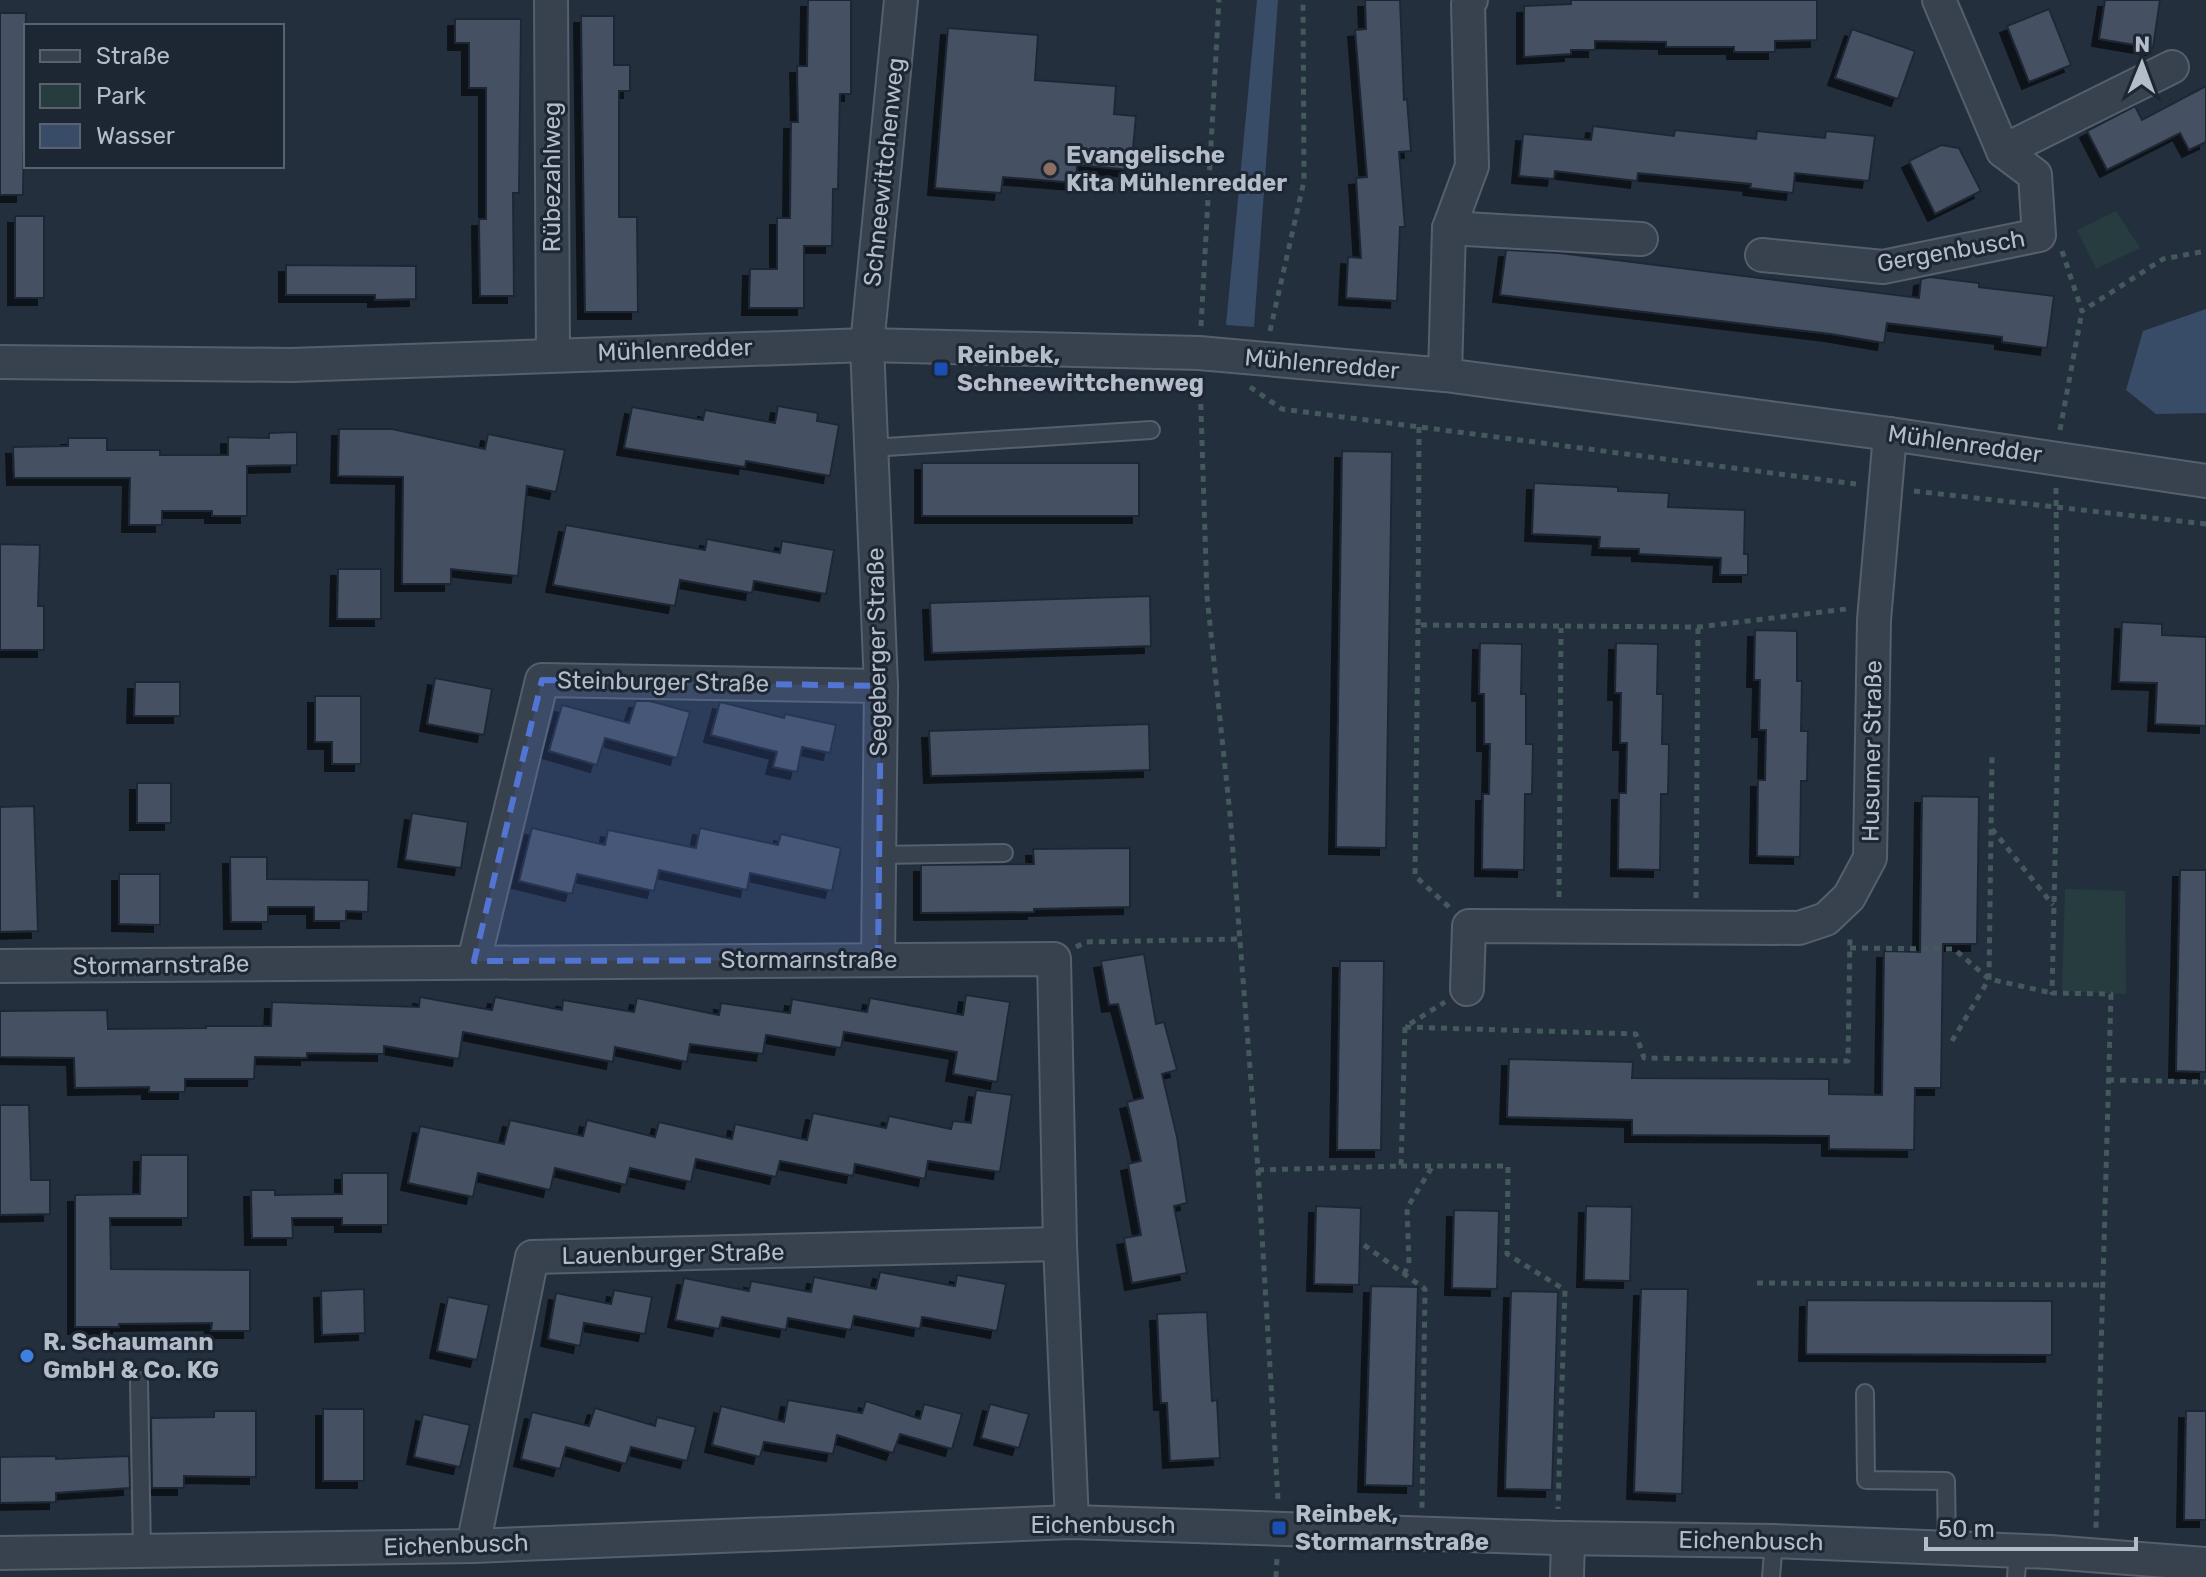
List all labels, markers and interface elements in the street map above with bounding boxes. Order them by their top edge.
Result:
legend [24,24,284,168]
north arrow [2102,24,2182,104]
text: N [2134,31,2150,58]
text: Straße [96,42,170,70]
street label: Schneewittchenweg [858,56,910,288]
text: Park [96,82,147,110]
street label: Rübezahlweg [538,102,566,252]
text: Wasser [96,122,175,150]
place label: Evangelische Kita Mühlenredder [1066,141,1287,197]
marker: Evangelische Kita Mühlenredder [1041,160,1059,178]
street label: Gergenbusch [1875,224,2027,278]
street label: Mühlenredder [597,333,753,367]
place label: Reinbek, Schneewittchenweg [957,341,1204,397]
street label: Mühlenredder [1243,343,1401,385]
marker: Reinbek, Schneewittchenweg [932,360,950,378]
street label: Mühlenredder [1886,419,2044,469]
street label: Segeberger Straße [861,547,893,757]
street label: Husumer Straße [1856,660,1888,842]
street label: Steinburger Straße [557,666,769,698]
street label: Stormarnstraße [721,946,897,974]
street label: Stormarnstraße [72,949,250,981]
street label: Lauenburger Straße [561,1238,785,1270]
place label: R. Schaumann GmbH & Co. KG [43,1328,219,1384]
marker: R. Schaumann GmbH & Co. KG [18,1347,36,1365]
place label: Reinbek, Stormarnstraße [1295,1500,1489,1556]
scale bar [1926,1501,2136,1551]
street label: Eichenbusch [1030,1511,1176,1539]
text: 50 m [1938,1515,1995,1543]
marker: Reinbek, Stormarnstraße [1270,1519,1288,1537]
street label: Eichenbusch [1678,1526,1824,1556]
street label: Eichenbusch [383,1528,529,1562]

